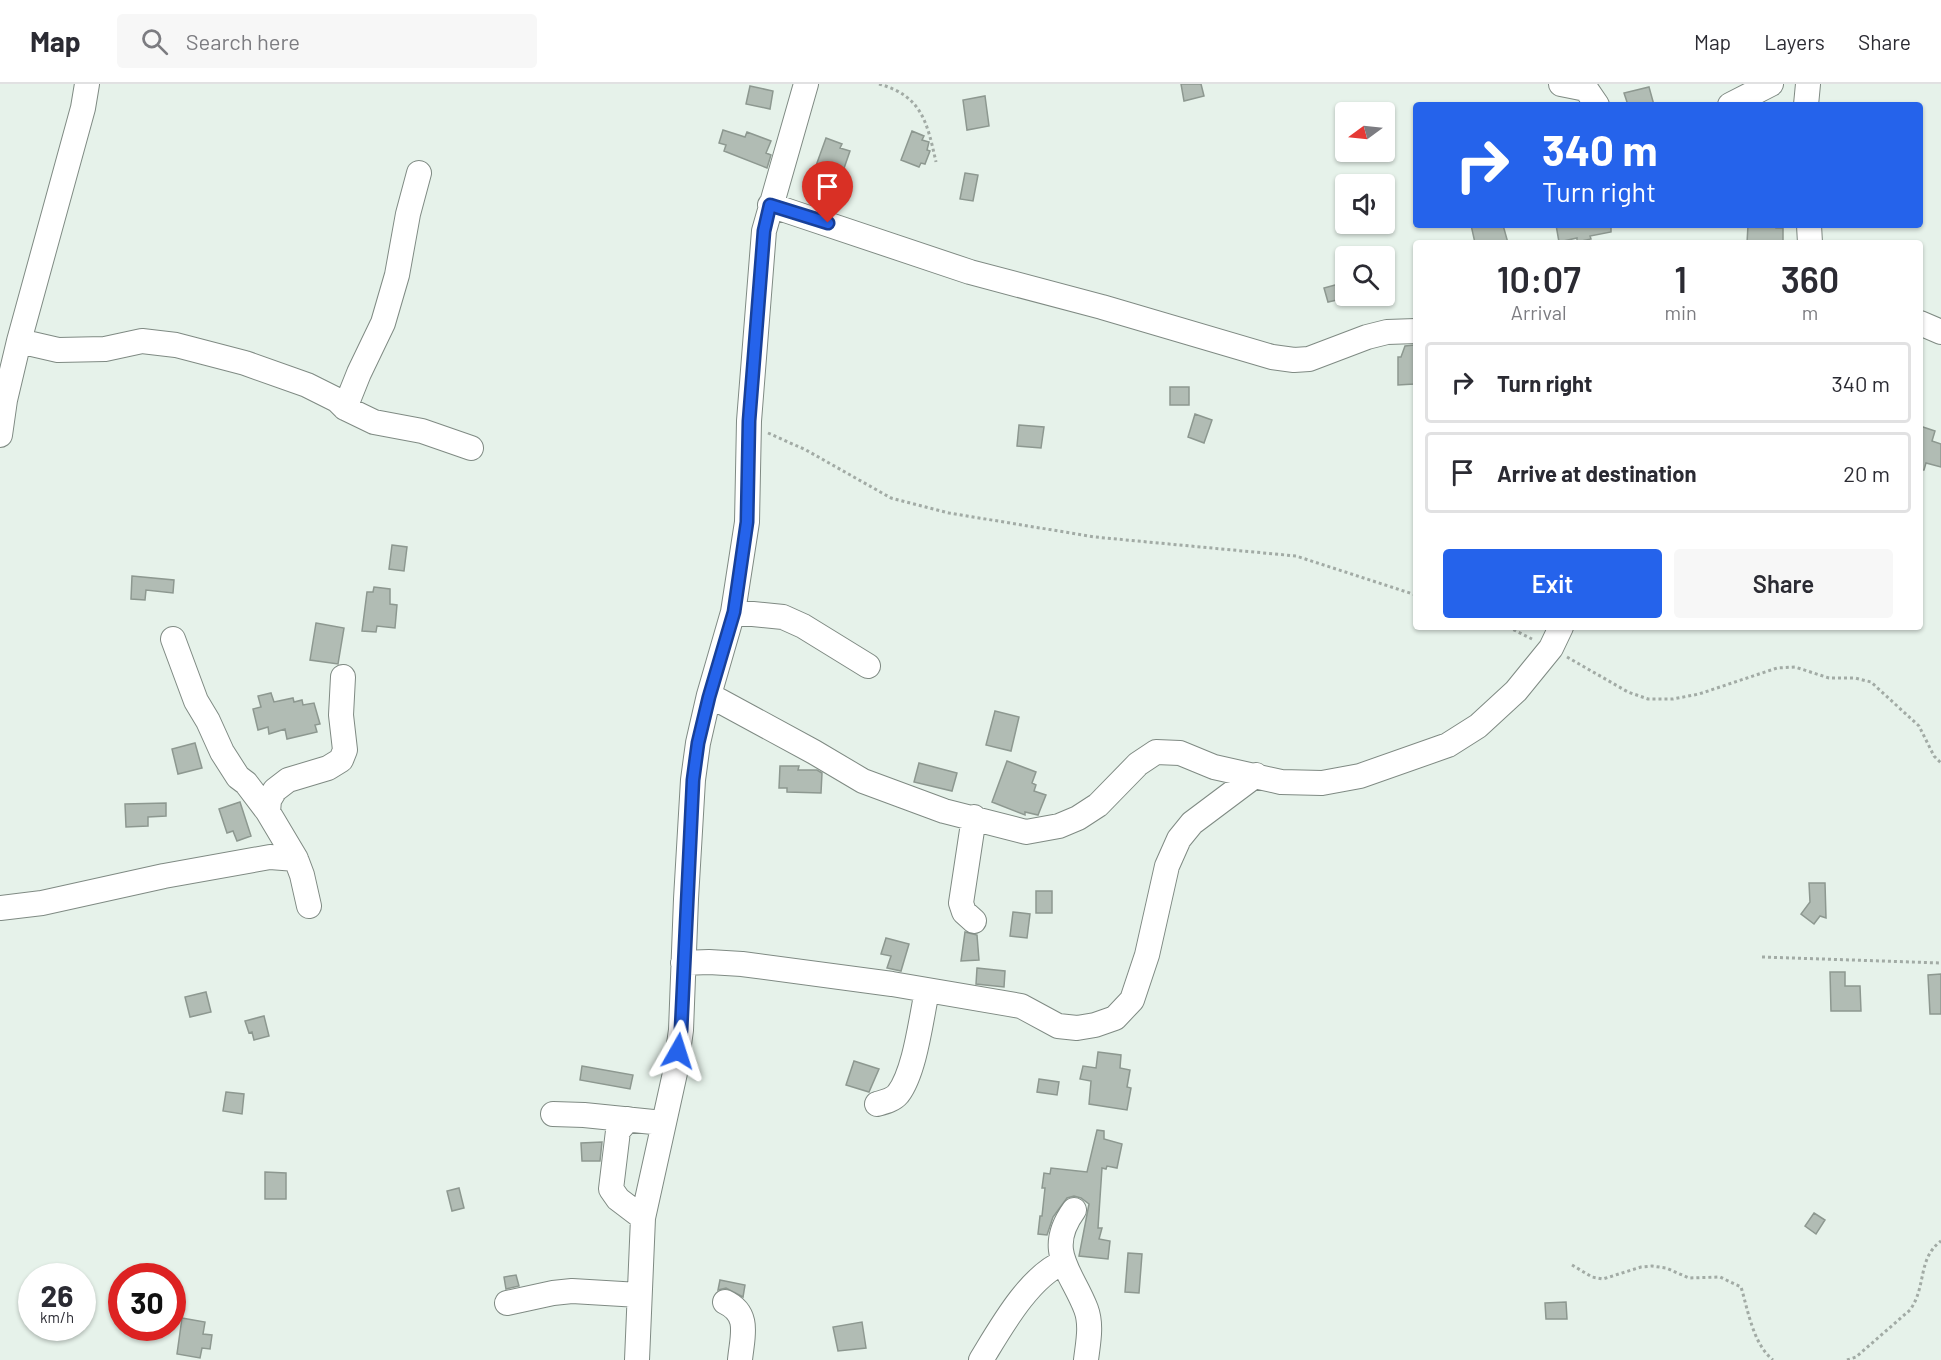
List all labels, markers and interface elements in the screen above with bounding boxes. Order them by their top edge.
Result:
search box [117,14,537,68]
text: Map [30,24,81,58]
icon: search [138,25,171,58]
text: Search here [186,28,300,54]
text: Map [1694,29,1731,54]
text: Layers [1764,29,1825,54]
text: Share [1858,29,1911,54]
north arrow [1335,102,1395,162]
map controls [1335,102,1395,306]
text: 340 m [1542,124,1658,174]
icon: right [1443,126,1521,204]
pin [802,161,853,223]
icon: arrive [811,170,844,203]
button: sound [1335,174,1395,234]
text: Turn right [1542,175,1656,207]
button: search [1335,246,1395,306]
text: 10:07 [1497,257,1581,300]
text: 1 [1674,257,1687,300]
text: 360 [1781,257,1839,300]
text: Arrival [1511,300,1567,324]
text: min [1664,300,1697,324]
text: m [1802,300,1818,324]
icon: right [1446,366,1479,399]
text: Turn right [1497,370,1592,396]
text: 340 m [1832,370,1890,396]
icon: arrive [1446,456,1479,489]
text: Arrive at destination [1497,460,1696,486]
text: 20 m [1843,460,1890,486]
button: Exit [1443,549,1662,618]
button: Share [1674,549,1893,618]
position arrow [646,1019,710,1083]
speed limit sign: 30 [108,1263,186,1341]
text: 26 [41,1277,73,1313]
text: km/h [40,1308,74,1326]

